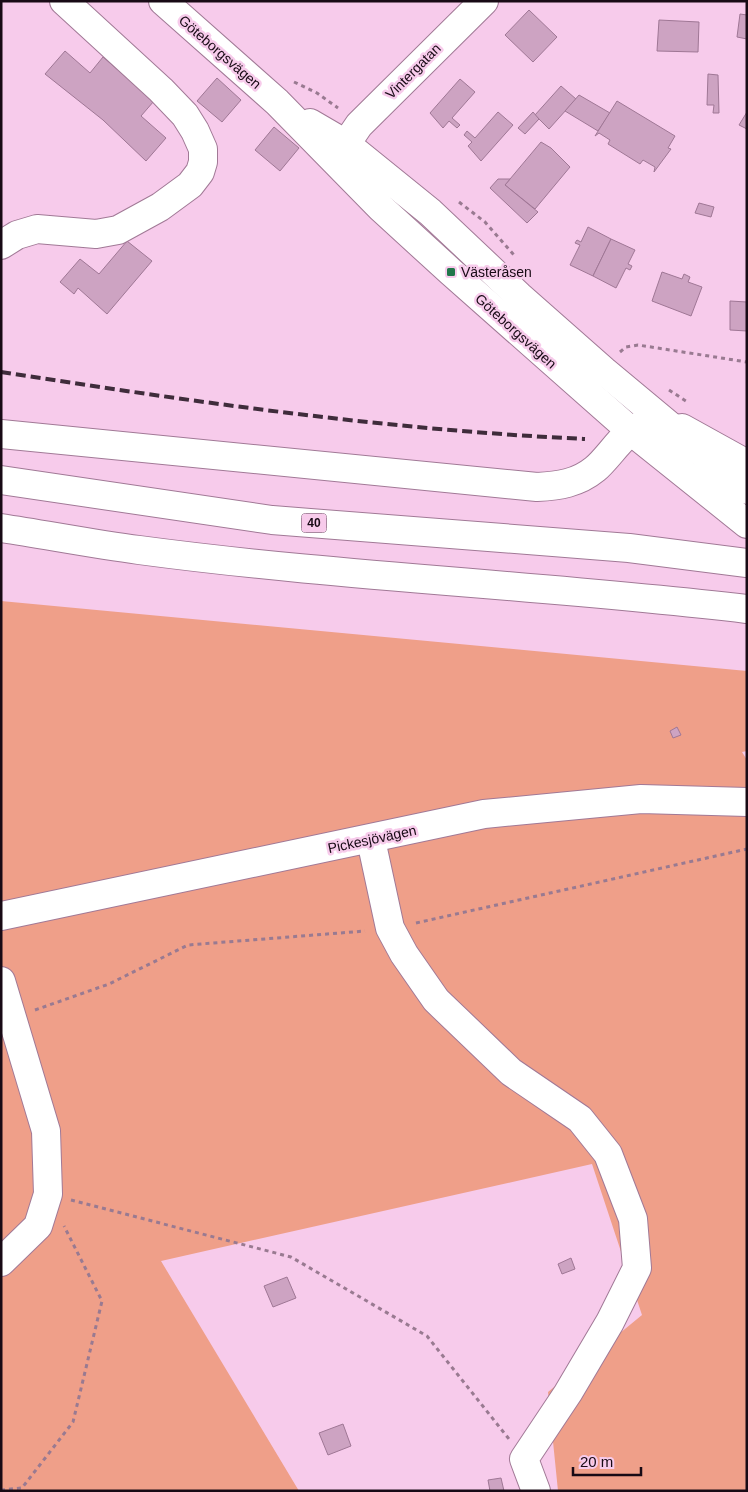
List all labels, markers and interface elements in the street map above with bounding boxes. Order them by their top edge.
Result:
street label: Göteborgsvägen [176,12,264,92]
street label: Vintergatan [382,40,444,102]
place label: Västeråsen [461,264,532,280]
marker: Västeråsen [445,266,457,278]
street label: Göteborgsvägen [472,290,560,372]
road number: 40 [302,514,326,532]
street label: Pickesjövägen [326,822,418,856]
scale bar [573,1444,640,1476]
text: 20 m [580,1453,613,1470]

